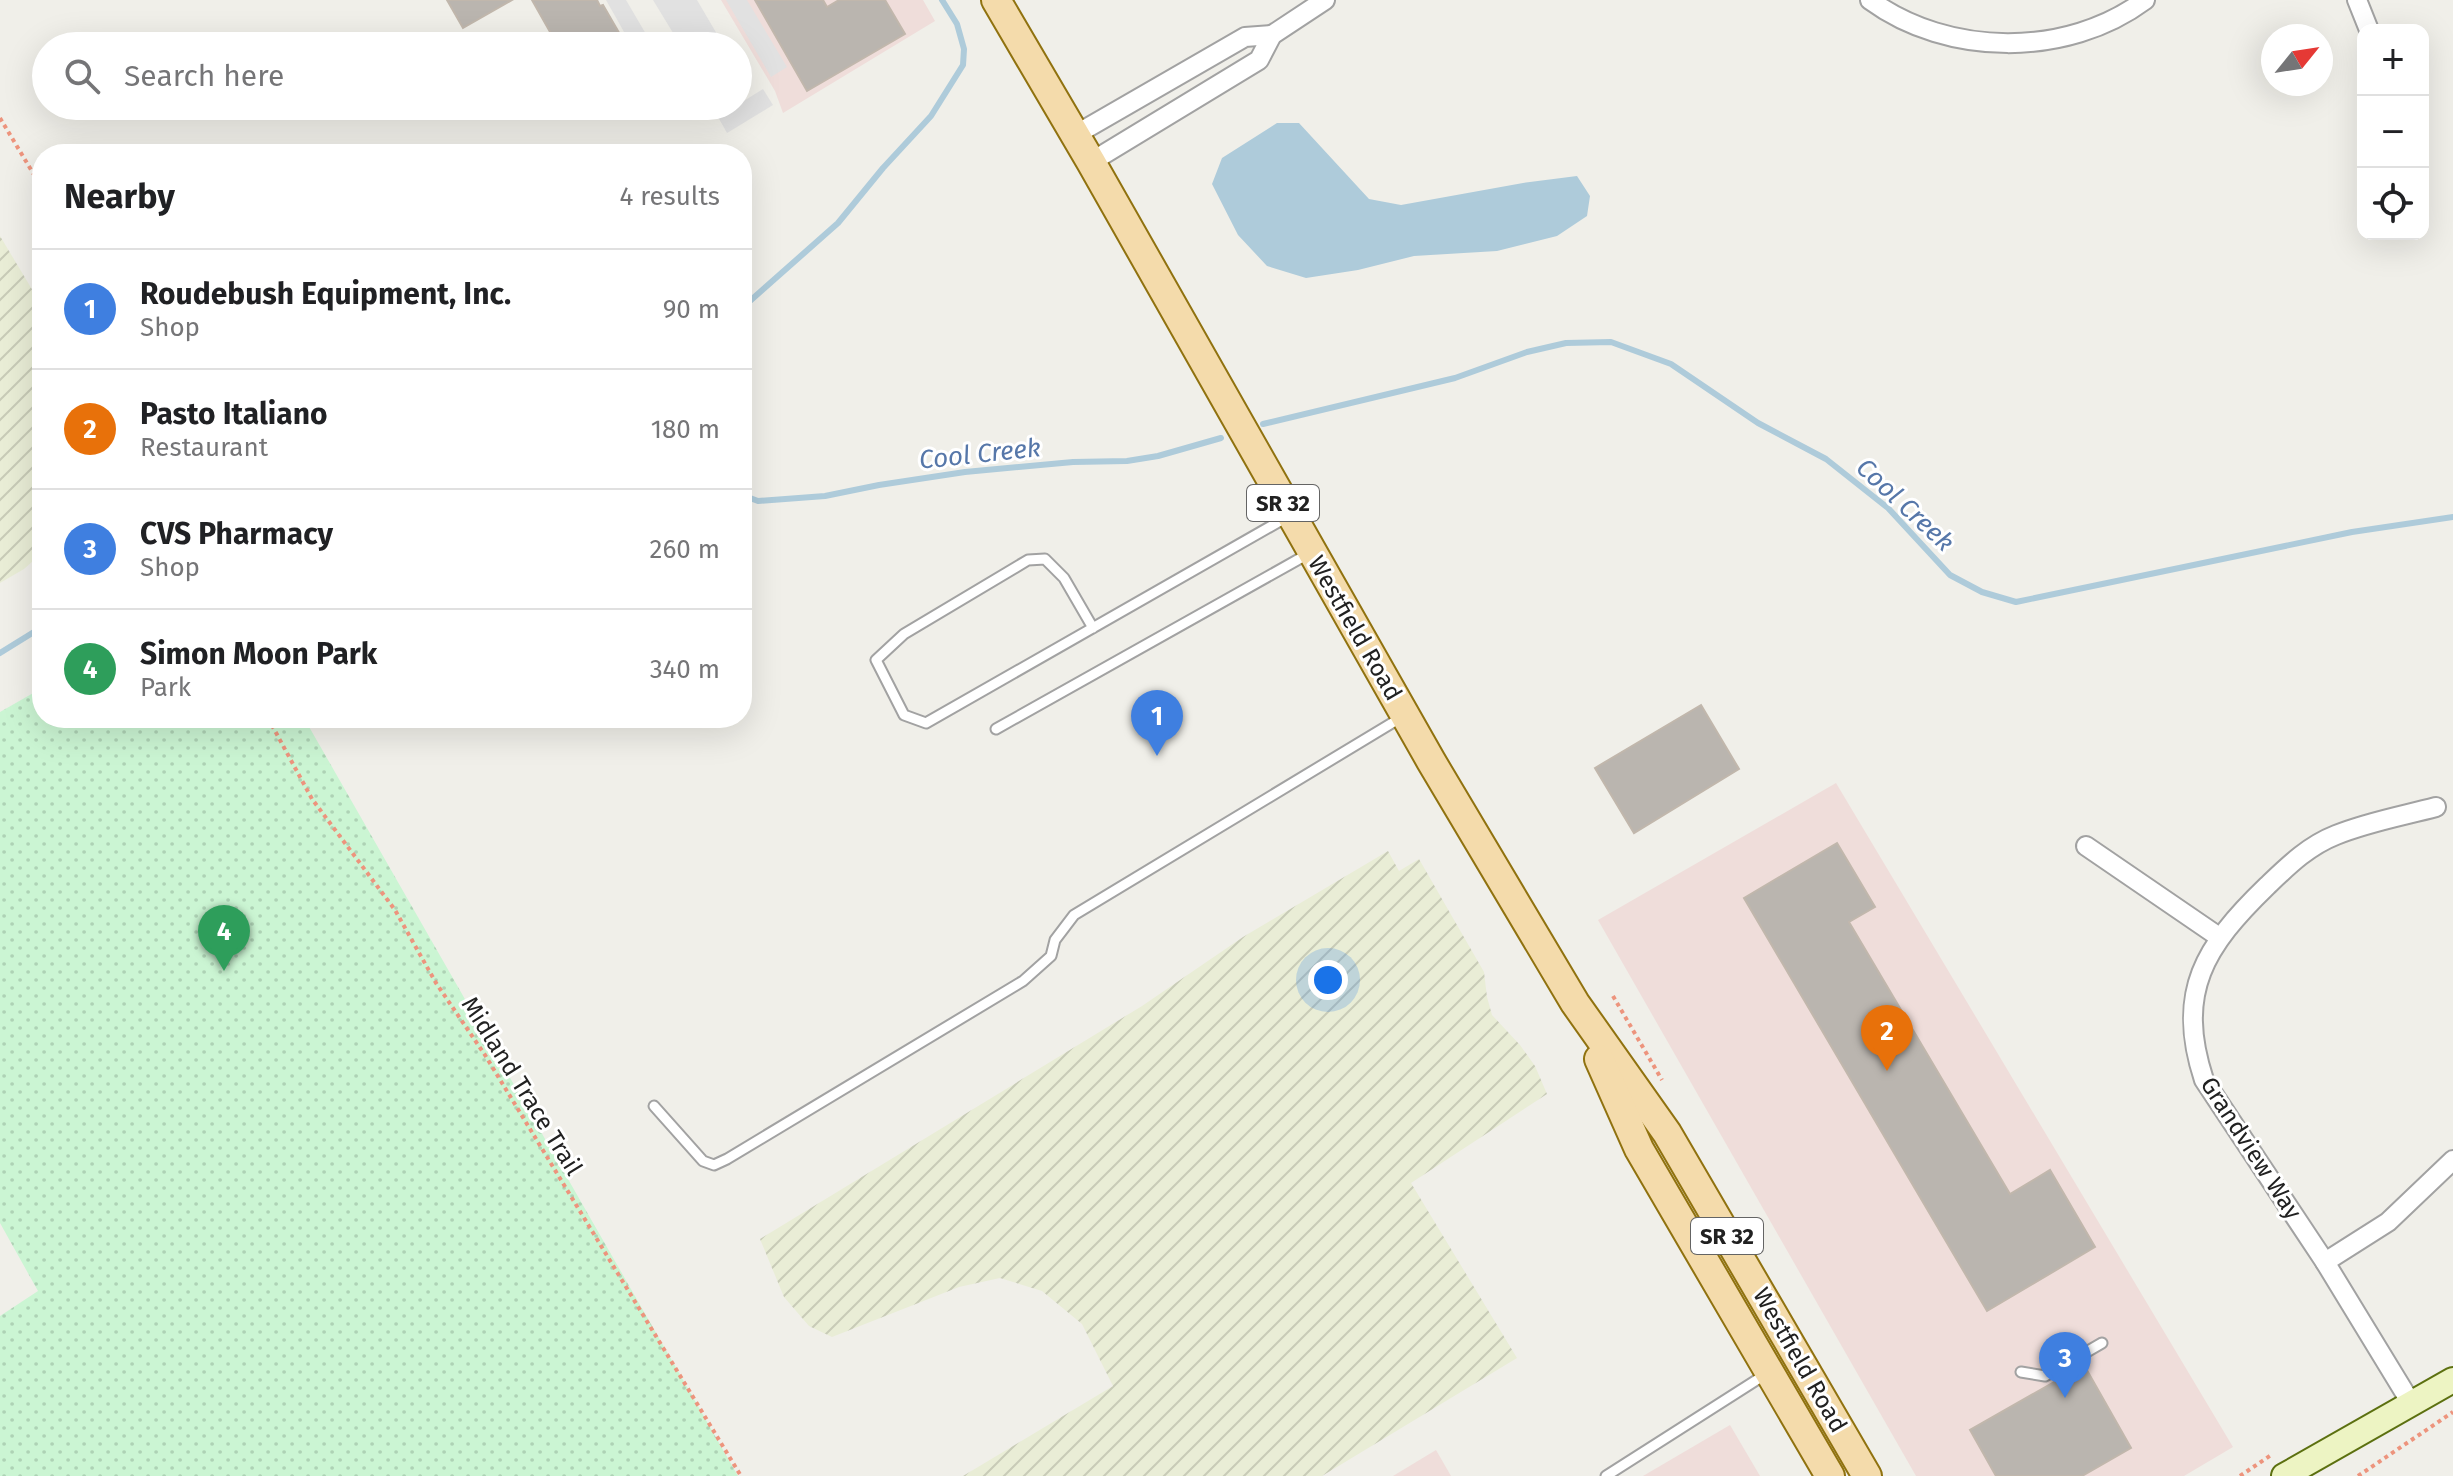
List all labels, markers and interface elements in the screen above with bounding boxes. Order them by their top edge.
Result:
north arrow [2261,24,2333,96]
map controls [2357,24,2429,240]
button: + [2357,24,2429,96]
search box [32,32,752,120]
icon: search [60,54,104,98]
text: Search here [124,58,284,94]
button: − [2357,96,2429,168]
button: locate [2357,168,2429,240]
text: Nearby [64,176,175,217]
text: 4 results [619,181,720,212]
text: Roudebush Equipment, Inc. [140,276,511,312]
text: 1 [84,294,96,325]
text: 90 m [663,294,720,325]
text: Shop [140,312,200,343]
text: Pasto Italiano [140,396,328,432]
text: 2 [83,414,97,445]
text: 180 m [651,414,720,445]
text: Restaurant [140,432,268,463]
water label: Cool Creek [918,432,1042,476]
water label: Cool Creek [1850,452,1960,558]
road number: SR 32 [1247,485,1319,521]
text: CVS Pharmacy [140,516,333,552]
text: 3 [83,534,97,565]
text: 260 m [650,534,720,565]
street label: Westfield Road [1302,551,1408,705]
text: Shop [140,552,200,583]
text: Simon Moon Park [140,636,377,672]
text: 4 [83,654,97,685]
text: 340 m [650,654,720,685]
text: Park [140,672,191,703]
pin: 1 [1131,690,1183,756]
pin: 4 [198,905,250,971]
your location [1308,960,1348,1000]
street label: Midland Trace Trail [456,992,588,1180]
pin: 2 [1861,1005,1913,1071]
street label: Grandview Way [2195,1072,2307,1225]
road number: SR 32 [1691,1218,1763,1254]
street label: Westfield Road [1747,1283,1853,1437]
pin: 3 [2039,1332,2091,1398]

